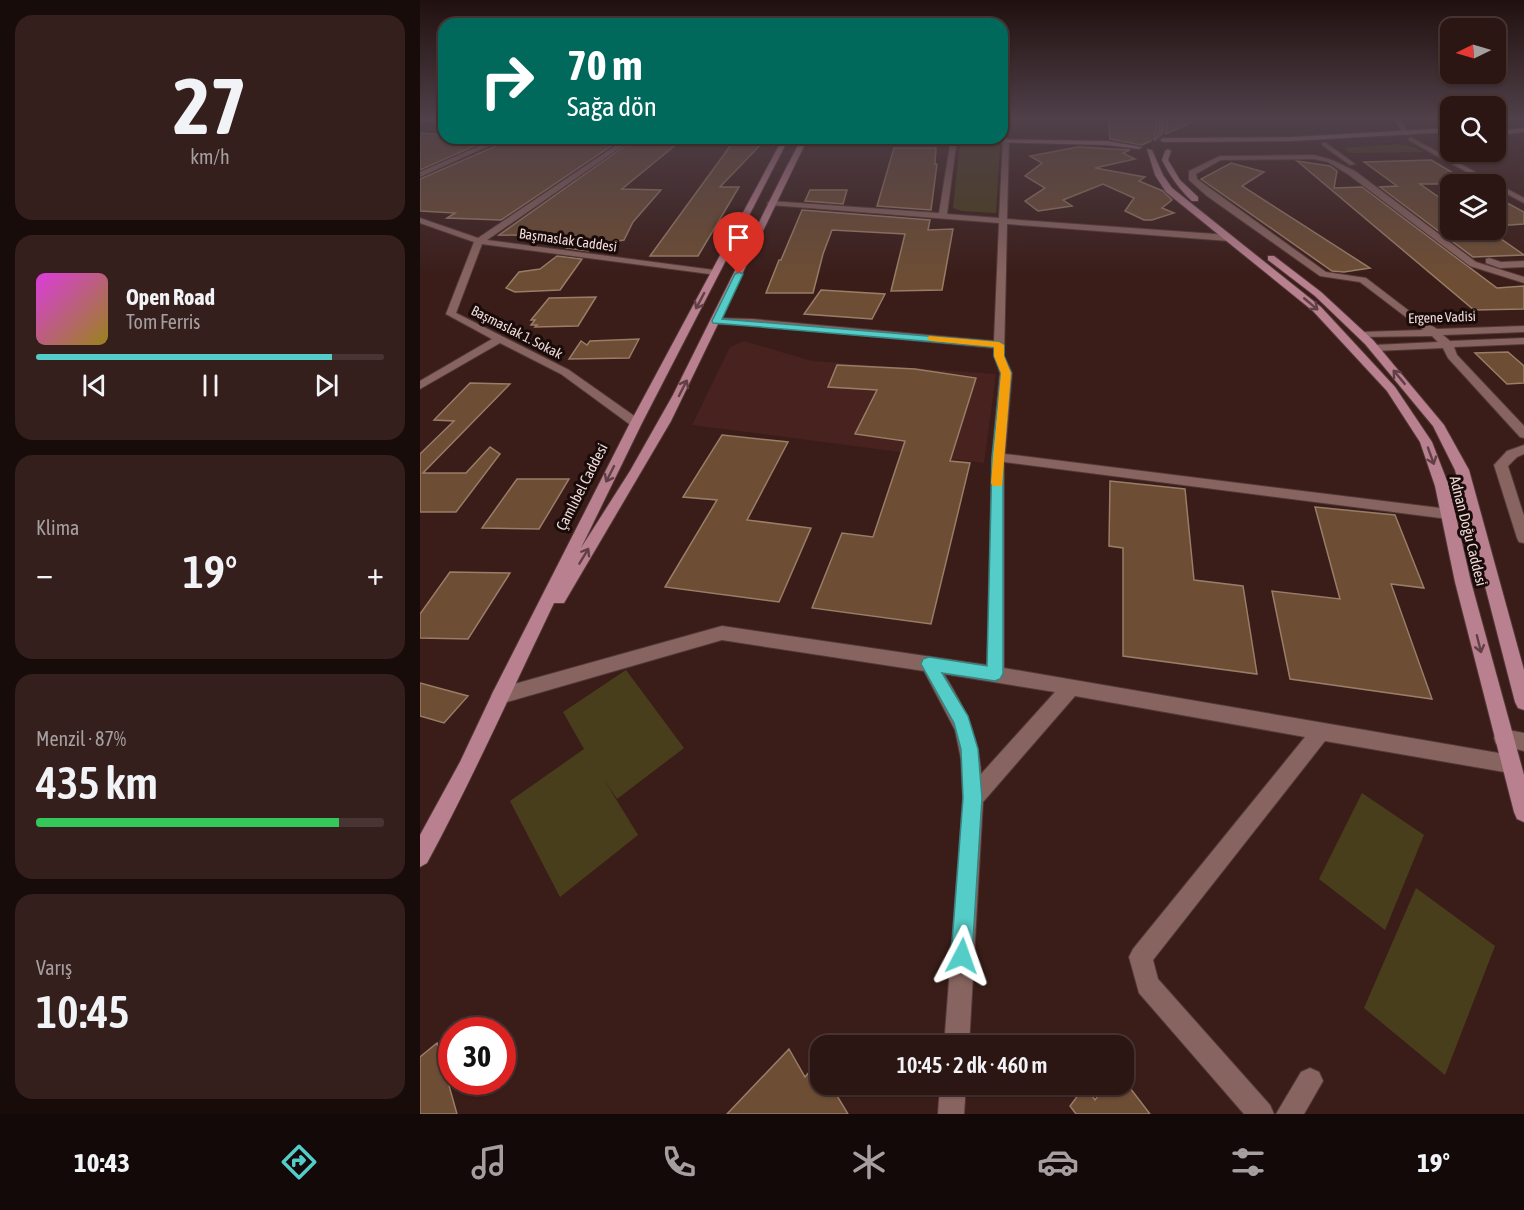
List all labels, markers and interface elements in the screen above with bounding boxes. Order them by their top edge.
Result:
north arrow [1440,18,1506,84]
map controls [1440,18,1506,240]
text: 70 m [567,41,642,89]
icon: right [468,42,546,120]
text: 27 [173,61,247,151]
text: Sağa dön [567,91,657,122]
button: search [1440,96,1506,162]
text: km/h [190,145,230,168]
button: layers [1440,174,1506,240]
pin [713,212,764,274]
icon: arrive [722,221,755,254]
street label: Başmaslak Caddesi [518,225,618,255]
text: Open Road [126,284,215,310]
one-way arrow [694,292,706,309]
one-way arrow [1303,297,1318,311]
street label: Başmaslak 1. Sokak [469,302,565,362]
street label: Ergene Vadisi [1408,308,1476,326]
text: Tom Ferris [126,310,200,333]
icon: previous [78,369,111,402]
icon: pause [194,369,227,402]
icon: next [310,369,343,402]
one-way arrow [1392,369,1405,385]
one-way arrow [678,379,689,397]
street label: Çamlıbel Caddesi [552,440,611,533]
one-way arrow [1426,446,1437,465]
one-way arrow [604,465,616,483]
street label: Adnan Doğu Caddesi [1447,474,1490,588]
text: Klima [36,516,79,539]
text: 19° [183,546,237,598]
one-way arrow [578,548,590,565]
text: − [36,554,53,592]
text: + [367,554,384,592]
one-way arrow [1474,635,1486,654]
text: Menzil · 87% [36,727,126,750]
text: 435 km [36,757,158,809]
position arrow [930,924,994,988]
text: Varış [36,956,72,979]
text: 10:45 [36,986,130,1038]
speed limit sign: 30 [438,1017,516,1095]
text: 10:45 · 2 dk · 460 m [897,1052,1047,1078]
icon: directions [278,1141,320,1183]
icon: music [468,1141,510,1183]
icon: phone [658,1141,700,1183]
icon: climate [848,1141,890,1183]
icon: car [1037,1141,1079,1183]
icon: filters [1227,1141,1269,1183]
text: 10:43 [74,1147,130,1178]
text: 19° [1417,1147,1450,1178]

